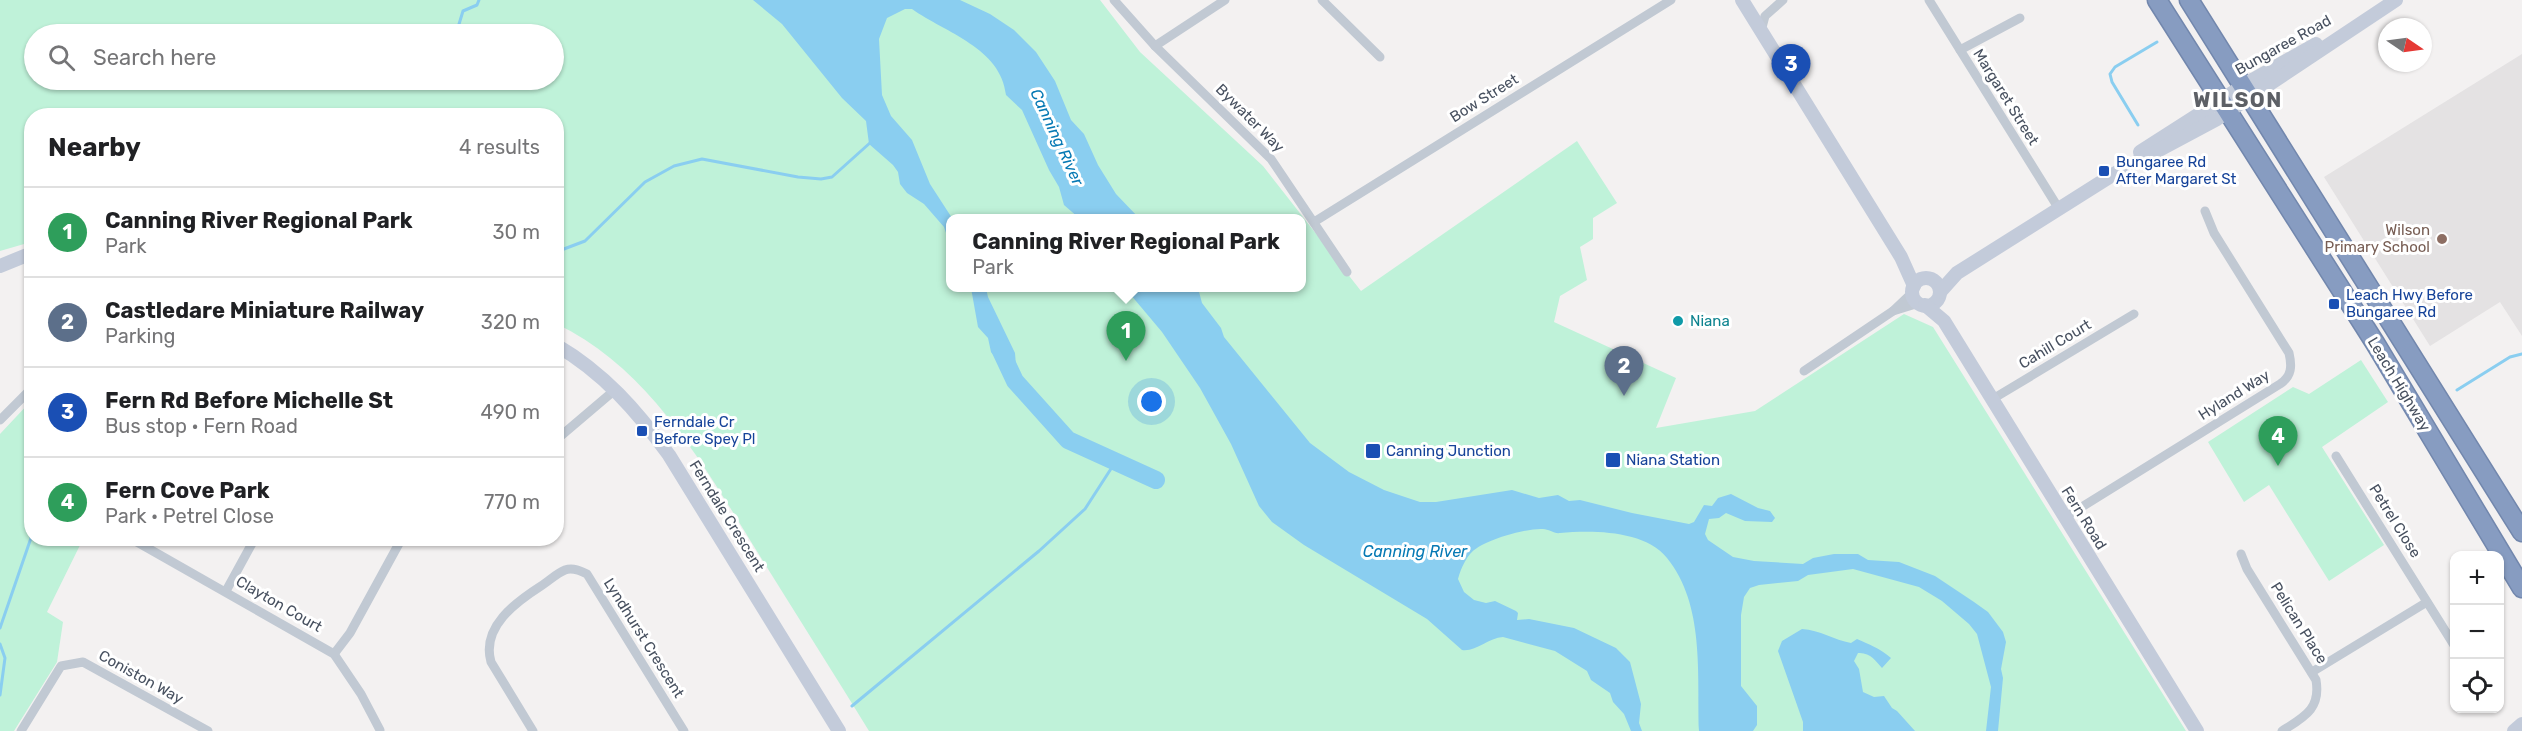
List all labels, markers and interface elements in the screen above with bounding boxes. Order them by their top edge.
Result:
street label: Bungaree Road [2232,11,2334,79]
north arrow [2378,18,2432,72]
search box [24,24,564,90]
icon: search [45,41,78,74]
text: Search here [93,44,216,71]
pin: 3 [1772,44,1810,94]
street label: Margaret Street [1969,46,2043,148]
street label: Bow Street [1447,70,1522,126]
street label: Bywater Way [1212,80,1288,156]
water label: Canning River [1026,86,1088,189]
district label: WILSON [2193,87,2283,112]
text: Nearby [48,132,141,163]
text: 4 results [459,135,540,159]
place label: Bungaree Rd After Margaret St [2116,153,2237,188]
marker: Bungaree Rd After Margaret St [2097,164,2111,178]
text: Canning River Regional Park [105,207,413,234]
popup [946,214,1306,292]
text: 1 [63,220,72,244]
text: 30 m [493,220,540,244]
place label: Wilson Primary School [2325,221,2430,256]
text: Canning River Regional Park [972,228,1280,255]
marker: Wilson Primary School [2435,232,2449,246]
text: Park [105,234,147,258]
text: Park [972,255,1014,279]
place label: Leach Hwy Before Bungaree Rd [2346,286,2473,321]
text: Castledare Miniature Railway [105,297,424,324]
marker: Leach Hwy Before Bungaree Rd [2327,297,2341,311]
text: 2 [61,310,74,334]
text: 320 m [481,310,540,334]
pin: 1 [1106,312,1146,361]
place label: Niana [1690,312,1730,330]
marker: Niana [1671,314,1685,328]
street label: Cahill Court [2016,315,2095,373]
text: Parking [105,324,176,348]
street label: Leach Highway [2364,334,2434,434]
pin: 2 [1604,346,1644,396]
street label: Hyland Way [2195,366,2273,424]
text: Fern Rd Before Michelle St [105,387,393,414]
your location [1137,387,1166,416]
text: 3 [61,400,74,424]
text: 490 m [481,400,540,424]
place label: Ferndale Cr Before Spey Pl [654,413,755,448]
text: Bus stop · Fern Road [105,414,298,438]
pin: 4 [2258,416,2298,466]
marker: Ferndale Cr Before Spey Pl [635,424,649,438]
marker: Canning Junction [1364,442,1382,460]
place label: Canning Junction [1386,442,1511,460]
marker: Niana Station [1604,451,1622,469]
place label: Niana Station [1626,451,1720,469]
street label: Ferndale Crescent [685,457,769,575]
text: Fern Cove Park [105,477,270,504]
street label: Petrel Close [2365,481,2425,561]
street label: Fern Road [2058,483,2110,553]
text: 4 [61,490,74,514]
text: 770 m [484,490,540,514]
text: Park · Petrel Close [105,504,274,528]
water label: Canning River [1363,542,1468,561]
map controls [2450,551,2504,713]
button: + [2450,551,2504,605]
street label: Clayton Court [233,572,325,636]
street label: Lyndhurst Crescent [600,575,688,701]
street label: Pelican Place [2267,579,2331,667]
button: − [2450,605,2504,659]
street label: Coniston Way [96,646,186,708]
button: locate [2450,659,2504,713]

